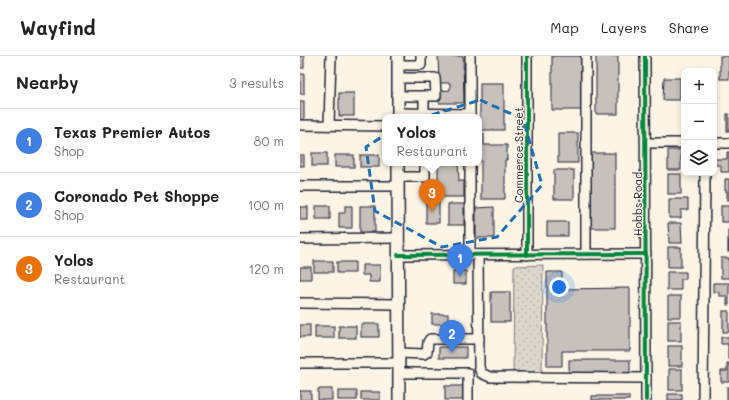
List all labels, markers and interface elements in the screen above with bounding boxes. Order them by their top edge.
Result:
text: Wayfind [20,15,96,40]
text: Map [550,18,579,37]
text: Layers [601,18,647,37]
text: Share [669,18,709,37]
map controls [681,68,717,176]
button: + [681,68,717,104]
text: Nearby [16,71,78,93]
text: 3 results [229,74,284,91]
button: − [681,104,717,140]
street label: Commerce Street [511,107,526,203]
popup [382,114,482,166]
text: Texas Premier Autos [54,122,210,142]
text: Yolos [396,122,436,142]
text: 1 [26,132,32,149]
text: 80 m [254,132,284,149]
button: layers [681,140,717,176]
text: Shop [54,142,84,159]
text: Restaurant [396,142,468,159]
street label: Hobbs Road [630,172,645,236]
pin: 3 [419,179,445,212]
text: Coronado Pet Shoppe [54,186,219,206]
text: 2 [25,196,33,213]
text: 100 m [248,196,284,213]
text: Shop [54,206,84,223]
pin: 1 [447,244,473,277]
text: Yolos [54,250,94,270]
text: 3 [25,260,33,277]
text: 120 m [248,260,284,277]
text: Restaurant [54,270,125,287]
your location [549,277,569,297]
pin: 2 [439,320,465,353]

